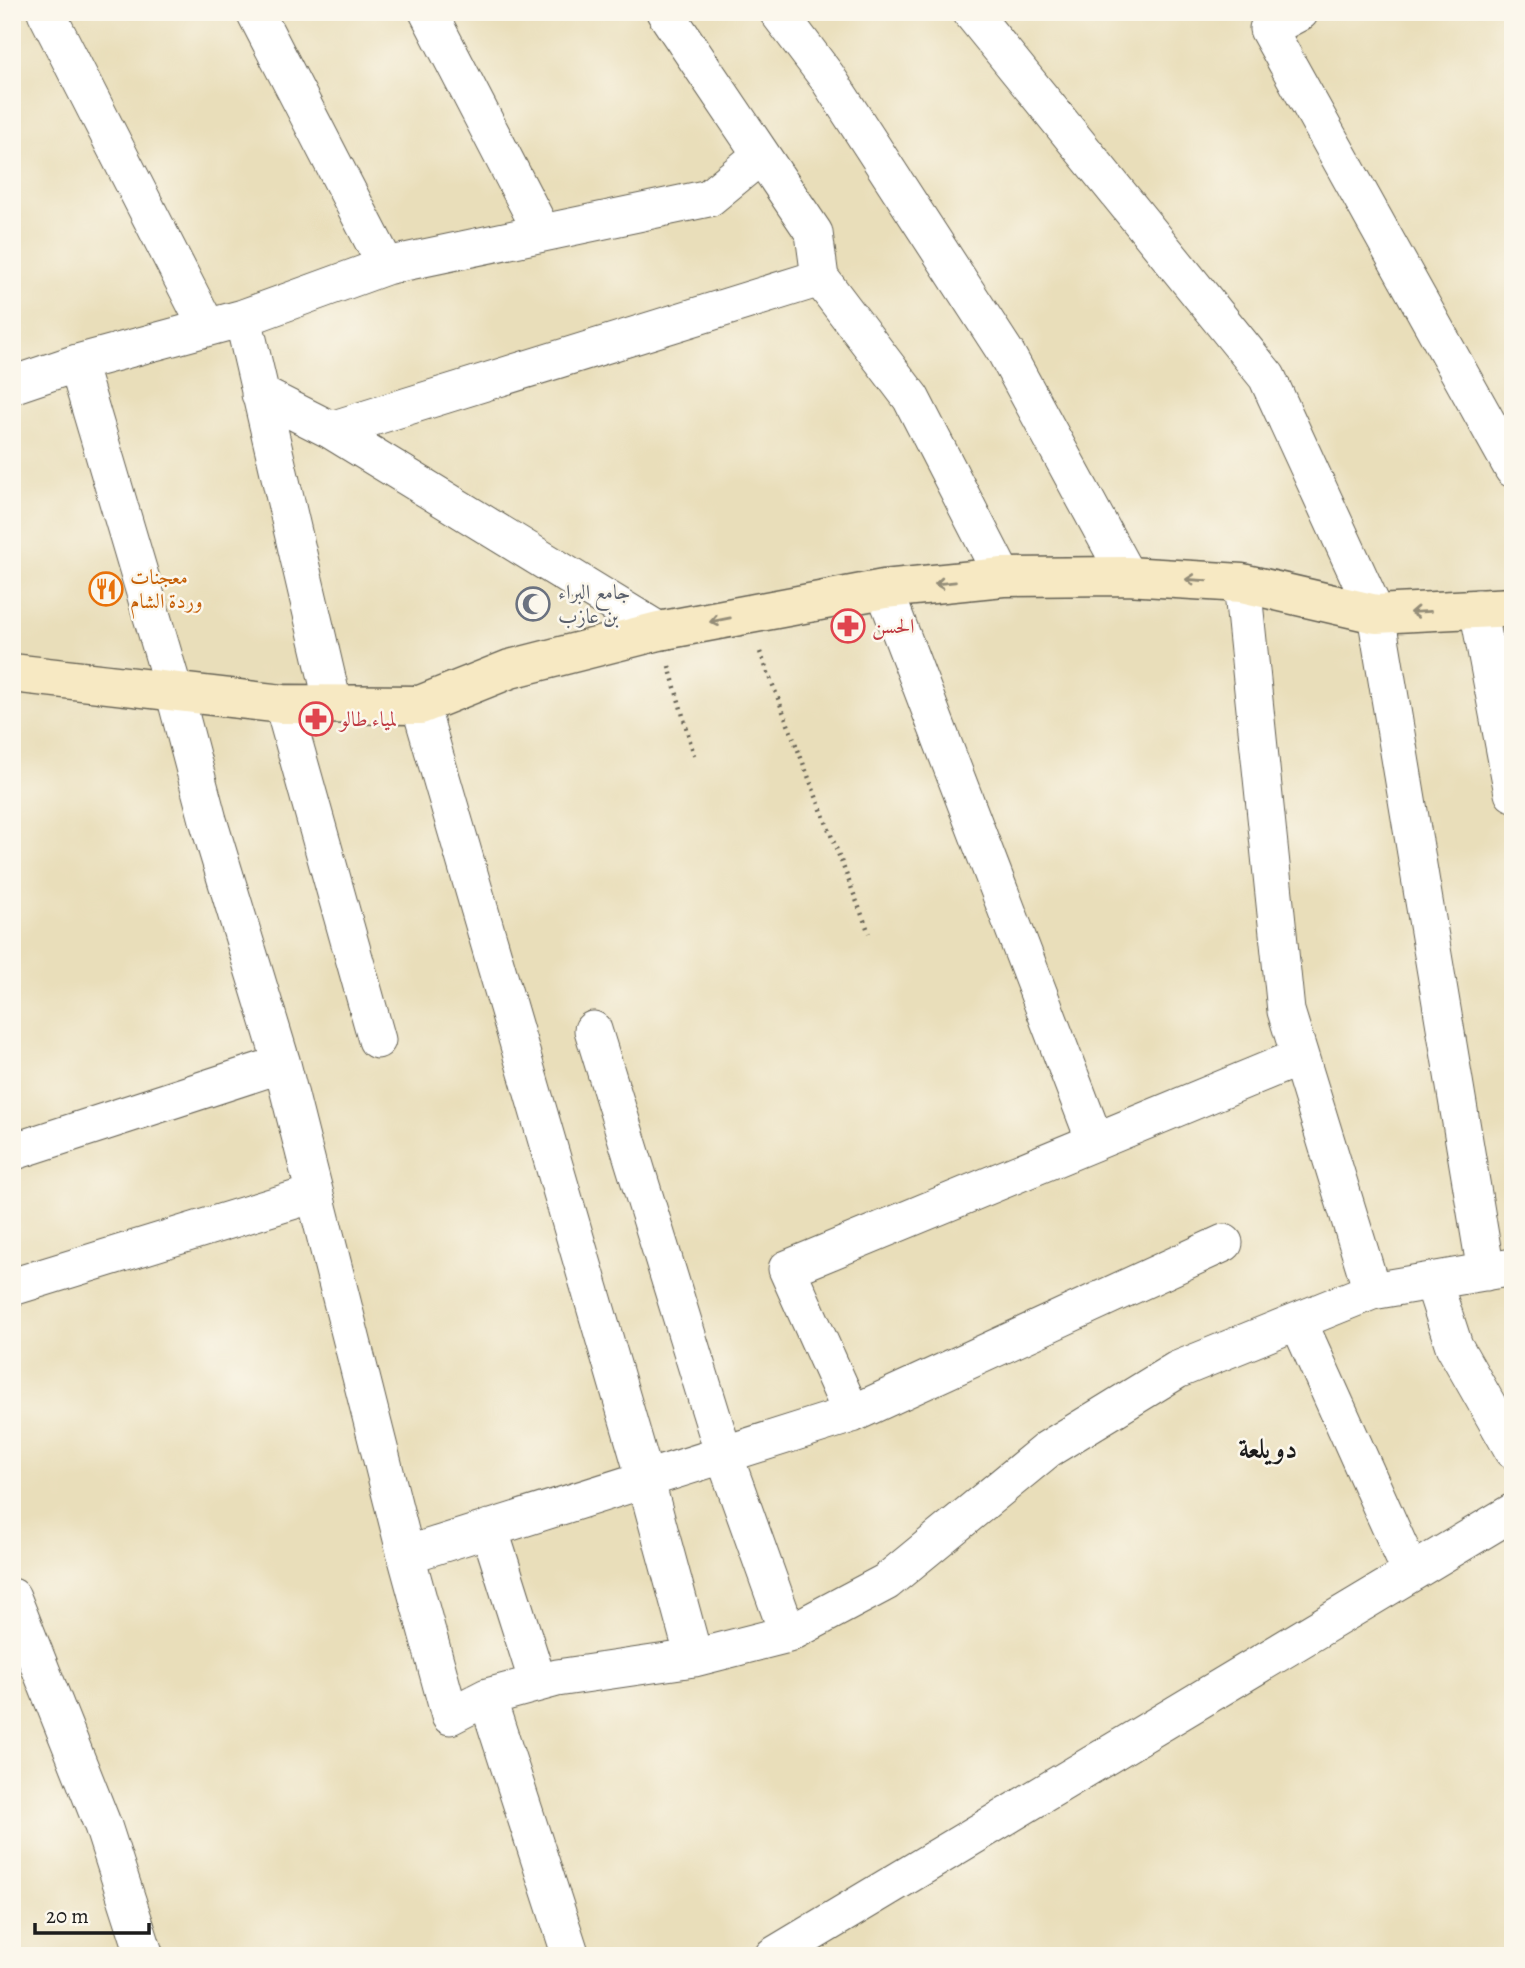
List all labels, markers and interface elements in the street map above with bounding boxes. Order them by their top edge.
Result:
place label: معجنات وردة الشام [130,563,203,619]
restaurant icon: معجنات وردة الشام [87,570,125,608]
one-way arrow [1186,573,1208,586]
one-way arrow [934,577,957,590]
place label: جامع البراء بن عازب [558,578,631,630]
mosque icon: جامع البراء بن عازب [514,585,552,623]
one-way arrow [1409,605,1432,618]
pharmacy icon: الحسن [829,607,867,645]
place label: الحسن [872,612,915,640]
one-way arrow [709,614,732,627]
pharmacy icon: لمياء طالو [297,700,335,738]
place label: لمياء طالو [338,705,397,733]
district label: دويلعة [1239,1430,1297,1468]
scale bar [35,1891,149,1935]
text: 20 m [46,1902,89,1930]

